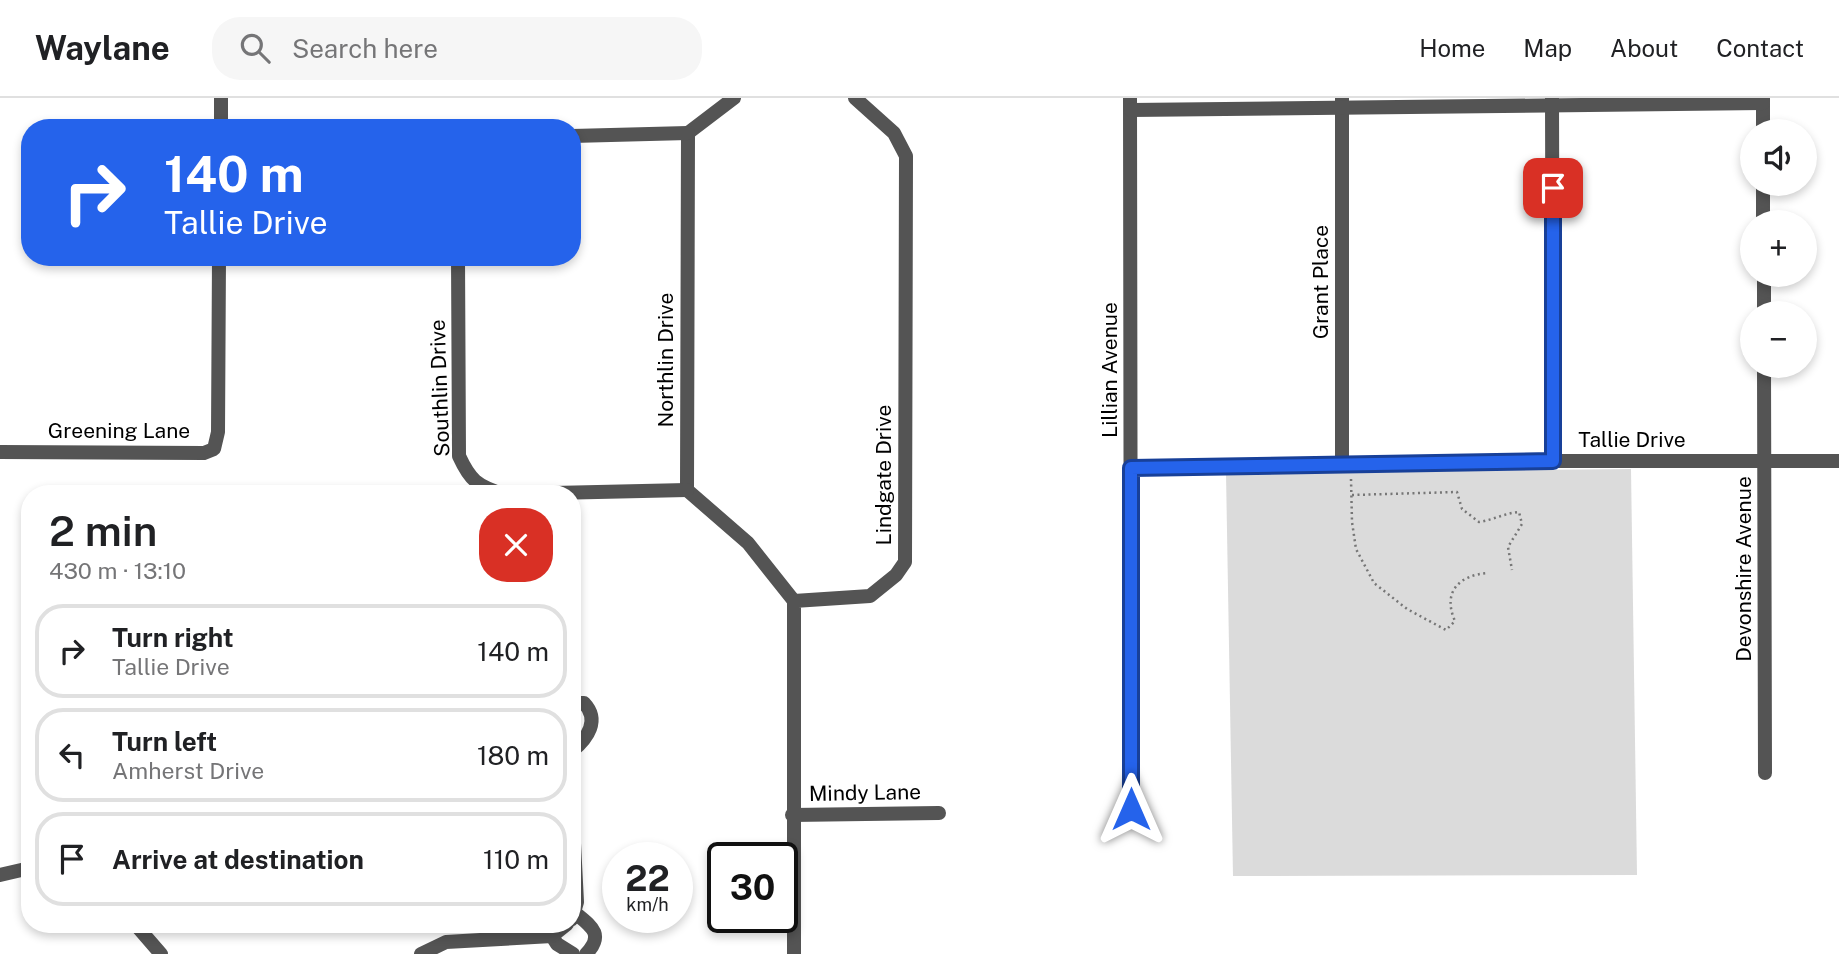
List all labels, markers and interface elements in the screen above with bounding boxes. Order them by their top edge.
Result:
search box [212,17,702,80]
text: Waylane [35,29,170,67]
icon: search [236,29,274,67]
text: Search here [292,33,438,64]
text: Home [1419,34,1485,62]
text: Map [1523,34,1572,62]
text: About [1610,34,1678,62]
text: Contact [1716,34,1804,62]
map controls [1740,119,1817,378]
button: sound [1740,119,1817,196]
text: 140 m [164,145,304,203]
icon: right [49,147,140,238]
pin [1523,158,1583,218]
icon: arrive [1534,169,1572,207]
text: Tallie Drive [164,204,328,241]
button: + [1740,210,1817,287]
street label: Grant Place [1308,225,1333,339]
street label: Northlin Drive [653,293,678,427]
button: − [1740,301,1817,378]
street label: Lillian Avenue [1097,302,1122,438]
street label: Southlin Drive [425,319,454,457]
street label: Lindgate Drive [871,405,896,546]
street label: Greening Lane [48,418,190,443]
street label: Tallie Drive [1578,427,1686,452]
street label: Devonshire Avenue [1731,476,1756,662]
text: 2 min [49,506,157,555]
button: close [479,508,553,582]
text: 430 m · 13:10 [49,557,186,584]
text: Turn right [112,622,234,653]
icon: right [53,632,91,670]
text: 140 m [477,636,549,667]
text: Tallie Drive [112,653,230,680]
text: Turn left [112,726,217,757]
icon: left [53,736,91,774]
text: 180 m [477,740,549,771]
text: Amherst Drive [112,757,264,784]
position arrow [1094,772,1168,846]
street label: Mindy Lane [809,779,921,806]
icon: arrive [53,840,91,878]
speed limit sign: 30 [707,842,798,933]
text: Arrive at destination [112,844,364,875]
text: 110 m [483,844,549,875]
text: 22 [625,858,670,899]
text: km/h [626,894,669,915]

